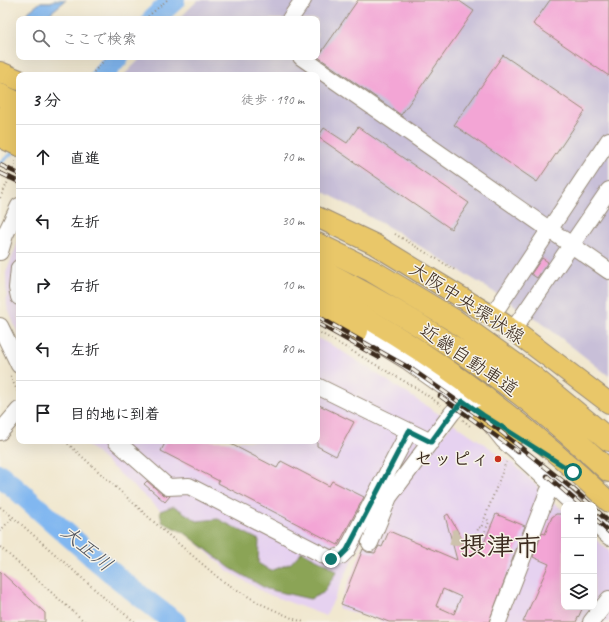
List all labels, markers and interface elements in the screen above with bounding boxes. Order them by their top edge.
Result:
search box [16,16,320,60]
icon: search [30,27,52,49]
text: ここで検索 [62,30,137,49]
text: 3 分 [32,90,61,111]
text: 徒歩 · 190 m [241,92,304,108]
icon: ahead [32,146,54,168]
text: 直進 [70,149,100,168]
text: 70 m [282,149,304,165]
icon: left [32,210,54,232]
text: 左折 [70,213,100,232]
text: 30 m [282,213,304,229]
street label: 大阪中央環状線 [405,257,529,349]
icon: right [32,274,54,296]
text: 右折 [70,277,100,296]
text: 10 m [282,277,304,293]
street label: 近畿自動車道 [415,318,523,402]
icon: left [32,338,54,360]
text: 左折 [70,341,100,360]
text: 80 m [282,341,304,357]
icon: arrive [32,402,54,424]
text: 目的地に到着 [70,405,160,424]
place label: セッピィ [414,447,490,471]
marker: セッピィ [493,454,503,464]
route start [564,463,582,481]
map controls [561,502,597,610]
button: + [561,502,597,538]
water label: 大正川 [56,519,118,577]
district label: 摂津市 [460,529,541,563]
button: − [561,538,597,574]
route end [322,550,340,568]
button: layers [561,574,597,610]

